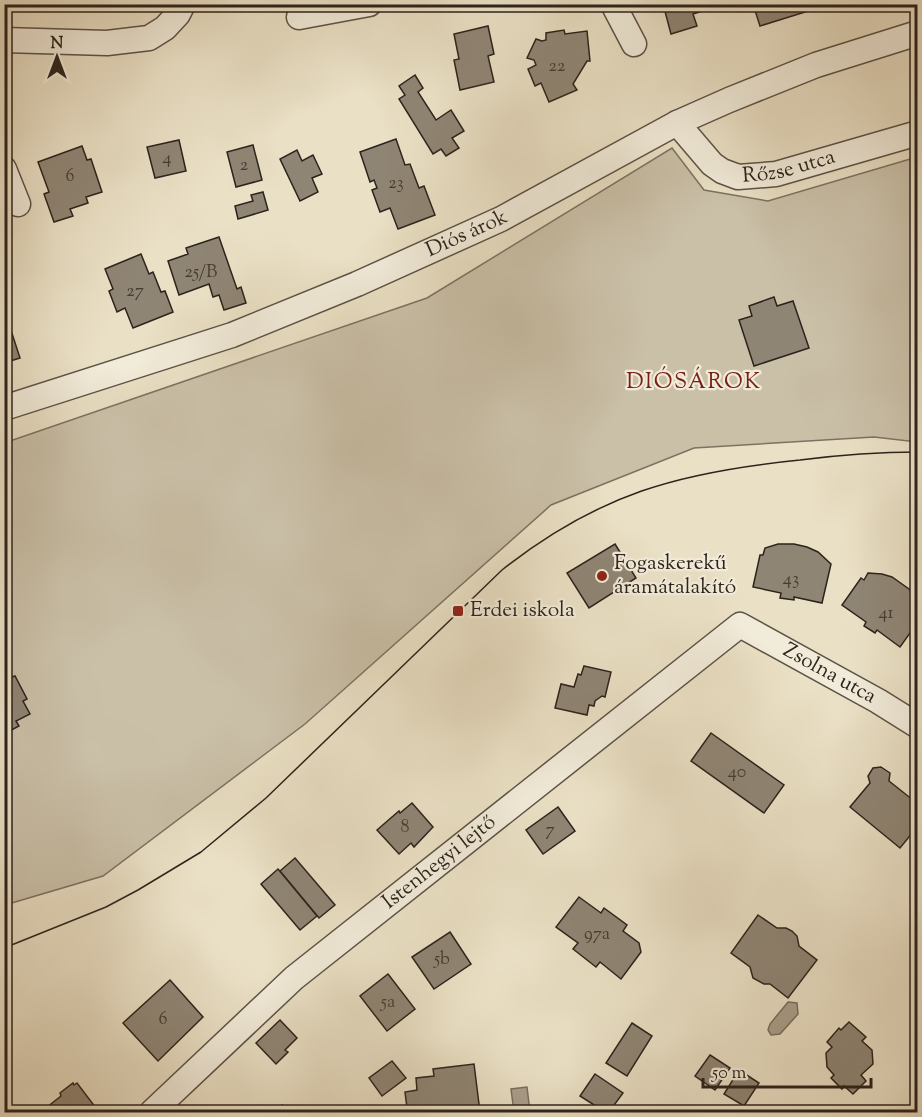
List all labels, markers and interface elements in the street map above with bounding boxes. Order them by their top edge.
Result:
north arrow [27,27,87,87]
text: N [51,33,64,56]
house number: 22 [549,54,566,80]
street label: Rőzse utca [741,143,839,192]
house number: 4 [162,146,172,172]
house number: 2 [240,153,249,179]
house number: 6 [66,164,75,190]
house number: 23 [388,171,404,197]
street label: Diós árok [421,203,514,266]
house number: 25/B [185,260,217,286]
house number: 27 [126,279,144,305]
district label: DIÓSÁROK [626,366,762,399]
place label: Fogaskerekű áramátalakító [614,549,736,603]
house number: 43 [783,567,799,593]
marker: Fogaskerekű áramátalakító [595,569,609,583]
place label: Erdei iskola [470,596,575,626]
house number: 41 [878,601,894,627]
marker: Erdei iskola [451,604,465,618]
street label: Zsolna utca [777,636,882,712]
house number: 40 [728,760,746,786]
street label: Istenhegyi lejtő [376,808,503,917]
house number: 8 [401,815,410,841]
house number: 7 [545,818,555,844]
house number: 97a [584,922,610,948]
house number: 5b [433,947,450,973]
house number: 5a [380,990,395,1016]
house number: 6 [159,1007,168,1033]
scale bar [703,1051,871,1089]
text: 50 m [711,1061,747,1087]

